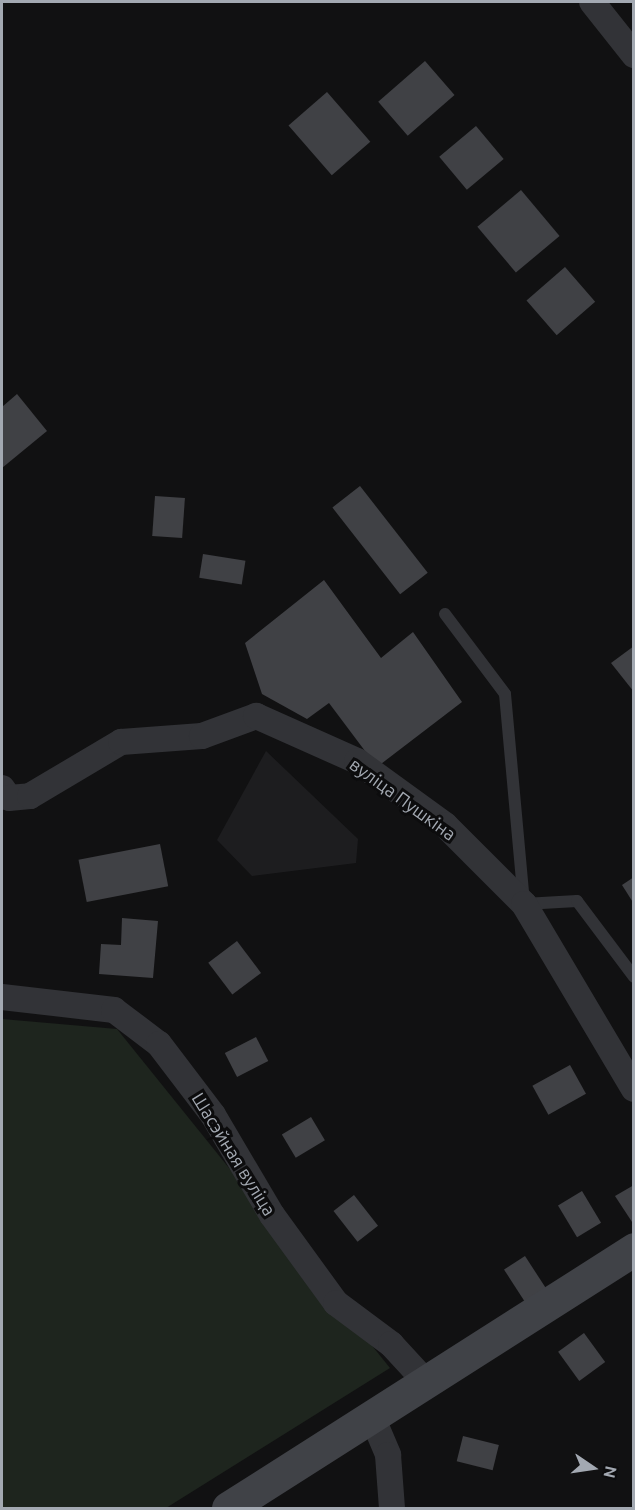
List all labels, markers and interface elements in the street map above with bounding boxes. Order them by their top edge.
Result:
street label: вуліца Пушкіна [346,753,460,845]
street label: Шасэйная вуліца [187,1089,281,1219]
north arrow [563,1438,623,1498]
text: N [600,1464,621,1480]

